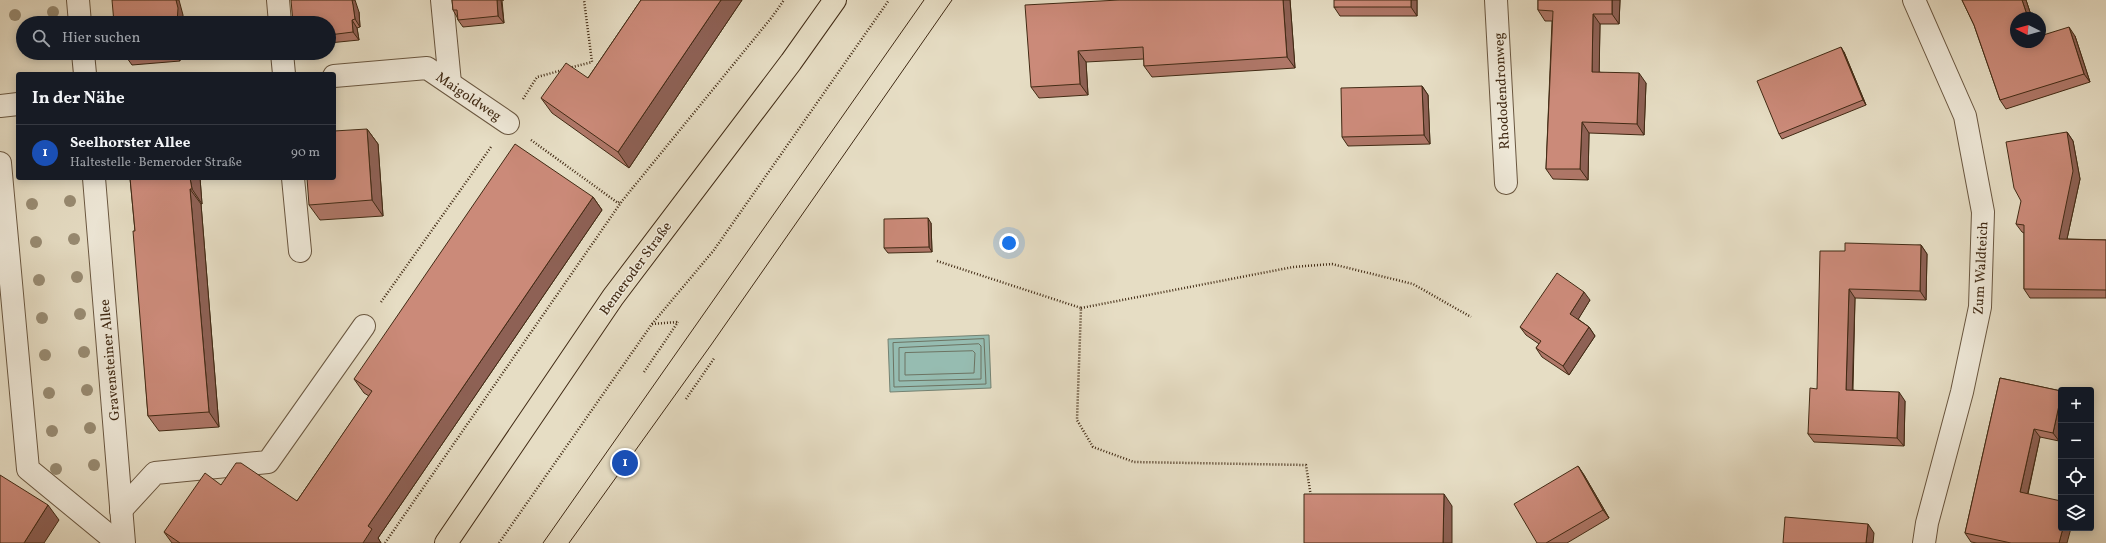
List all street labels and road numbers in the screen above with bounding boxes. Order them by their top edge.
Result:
street label: Rhododendronweg [1490,32,1515,150]
street label: Maigoldweg [432,68,505,126]
street label: Bemeroder Straße [596,218,677,320]
street label: Zum Waldteich [1970,221,1993,315]
street label: Gravensteiner Allee [96,298,125,421]

